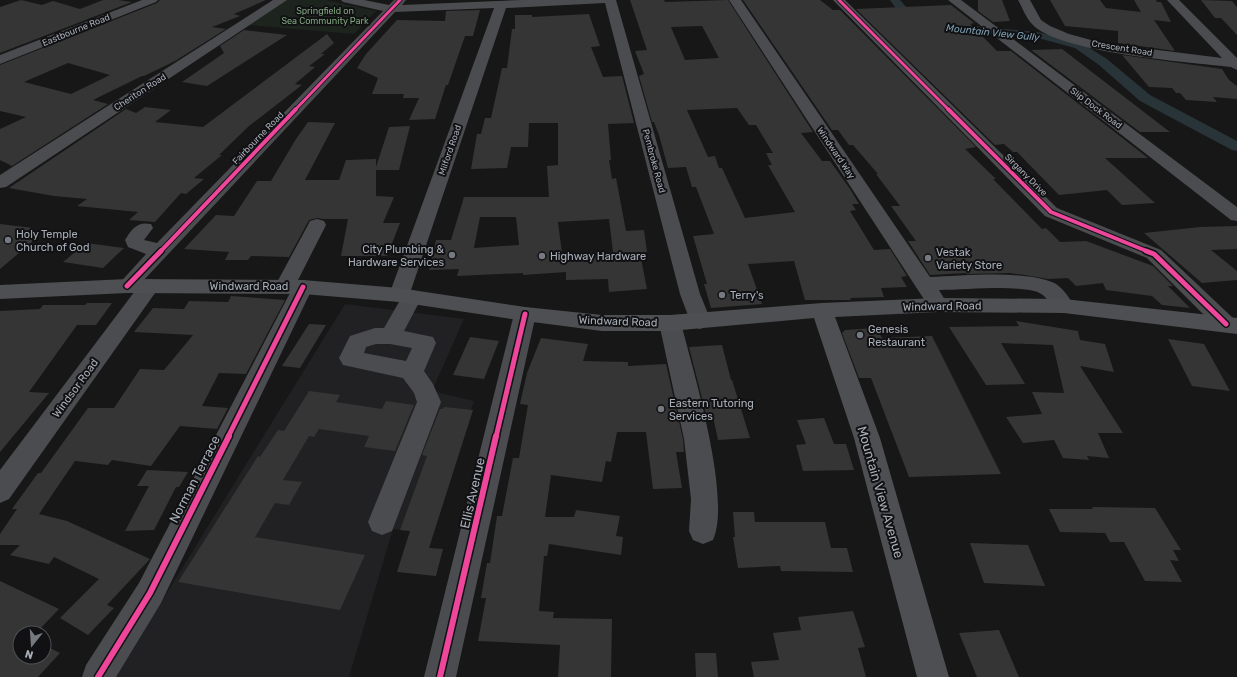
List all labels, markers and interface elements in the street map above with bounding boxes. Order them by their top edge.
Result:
park label: Springfield on Sea Community Park [281,6,369,26]
street label: Eastbourne Road [41,12,111,48]
water label: Mountain View Gully [945,22,1041,44]
street label: Crescent Road [1091,38,1153,58]
street label: Cheriton Road [112,72,168,112]
street label: Slip Dock Road [1068,85,1124,131]
street label: Fairbourne Road [230,110,286,166]
street label: Milford Road [437,124,463,176]
street label: Windward Way [815,125,857,181]
street label: Pembroke Road [641,128,667,194]
street label: Sirgany Drive [1003,152,1049,198]
place label: Holy Temple Church of God [16,228,89,254]
marker: Holy Temple Church of God [3,235,13,245]
place label: City Plumbing & Hardware Services [348,243,444,269]
place label: Vestak Variety Store [936,246,1002,272]
marker: City Plumbing & Hardware Services [447,250,457,260]
place label: Highway Hardware [550,250,646,263]
marker: Highway Hardware [537,251,547,261]
marker: Vestak Variety Store [923,253,933,263]
street label: Windward Road [210,280,288,293]
place label: Terry's [730,289,764,302]
marker: Terry's [717,290,727,300]
street label: Windward Road [903,299,982,314]
street label: Windward Road [578,314,658,329]
place label: Genesis Restaurant [868,323,926,349]
marker: Genesis Restaurant [855,330,865,340]
street label: Windsor Road [50,356,101,420]
place label: Eastern Tutoring Services [669,397,754,423]
marker: Eastern Tutoring Services [656,404,666,414]
street label: Mountain View Avenue [854,424,907,560]
street label: Norman Terrace [166,433,223,525]
street label: Ellis Avenue [457,456,488,530]
north arrow [12,625,52,665]
text: N [23,647,35,661]

